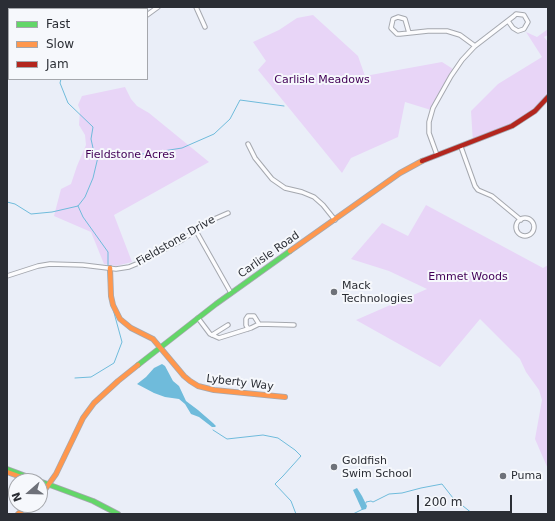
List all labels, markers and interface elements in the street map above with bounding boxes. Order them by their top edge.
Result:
legend [8,8,148,80]
text: Fast [46,17,70,31]
text: Slow [46,37,74,51]
text: Jam [46,57,69,71]
park label: Carlisle Meadows [274,73,370,87]
park label: Fieldstone Acres [85,148,175,162]
street label: Fieldstone Drive [134,213,218,269]
street label: Carlisle Road [236,229,302,281]
park label: Emmet Woods [428,270,508,284]
place label: Mack Technologies [342,279,413,305]
marker: Mack Technologies [329,287,339,297]
street label: Lyberty Way [206,372,274,394]
place label: Goldfish Swim School [342,454,412,480]
marker: Goldfish Swim School [329,462,339,472]
place label: Puma [511,469,542,483]
marker: Puma [498,471,508,481]
north arrow [8,473,48,513]
scale bar [419,487,514,513]
text: N [10,490,25,503]
text: 200 m [424,495,462,509]

